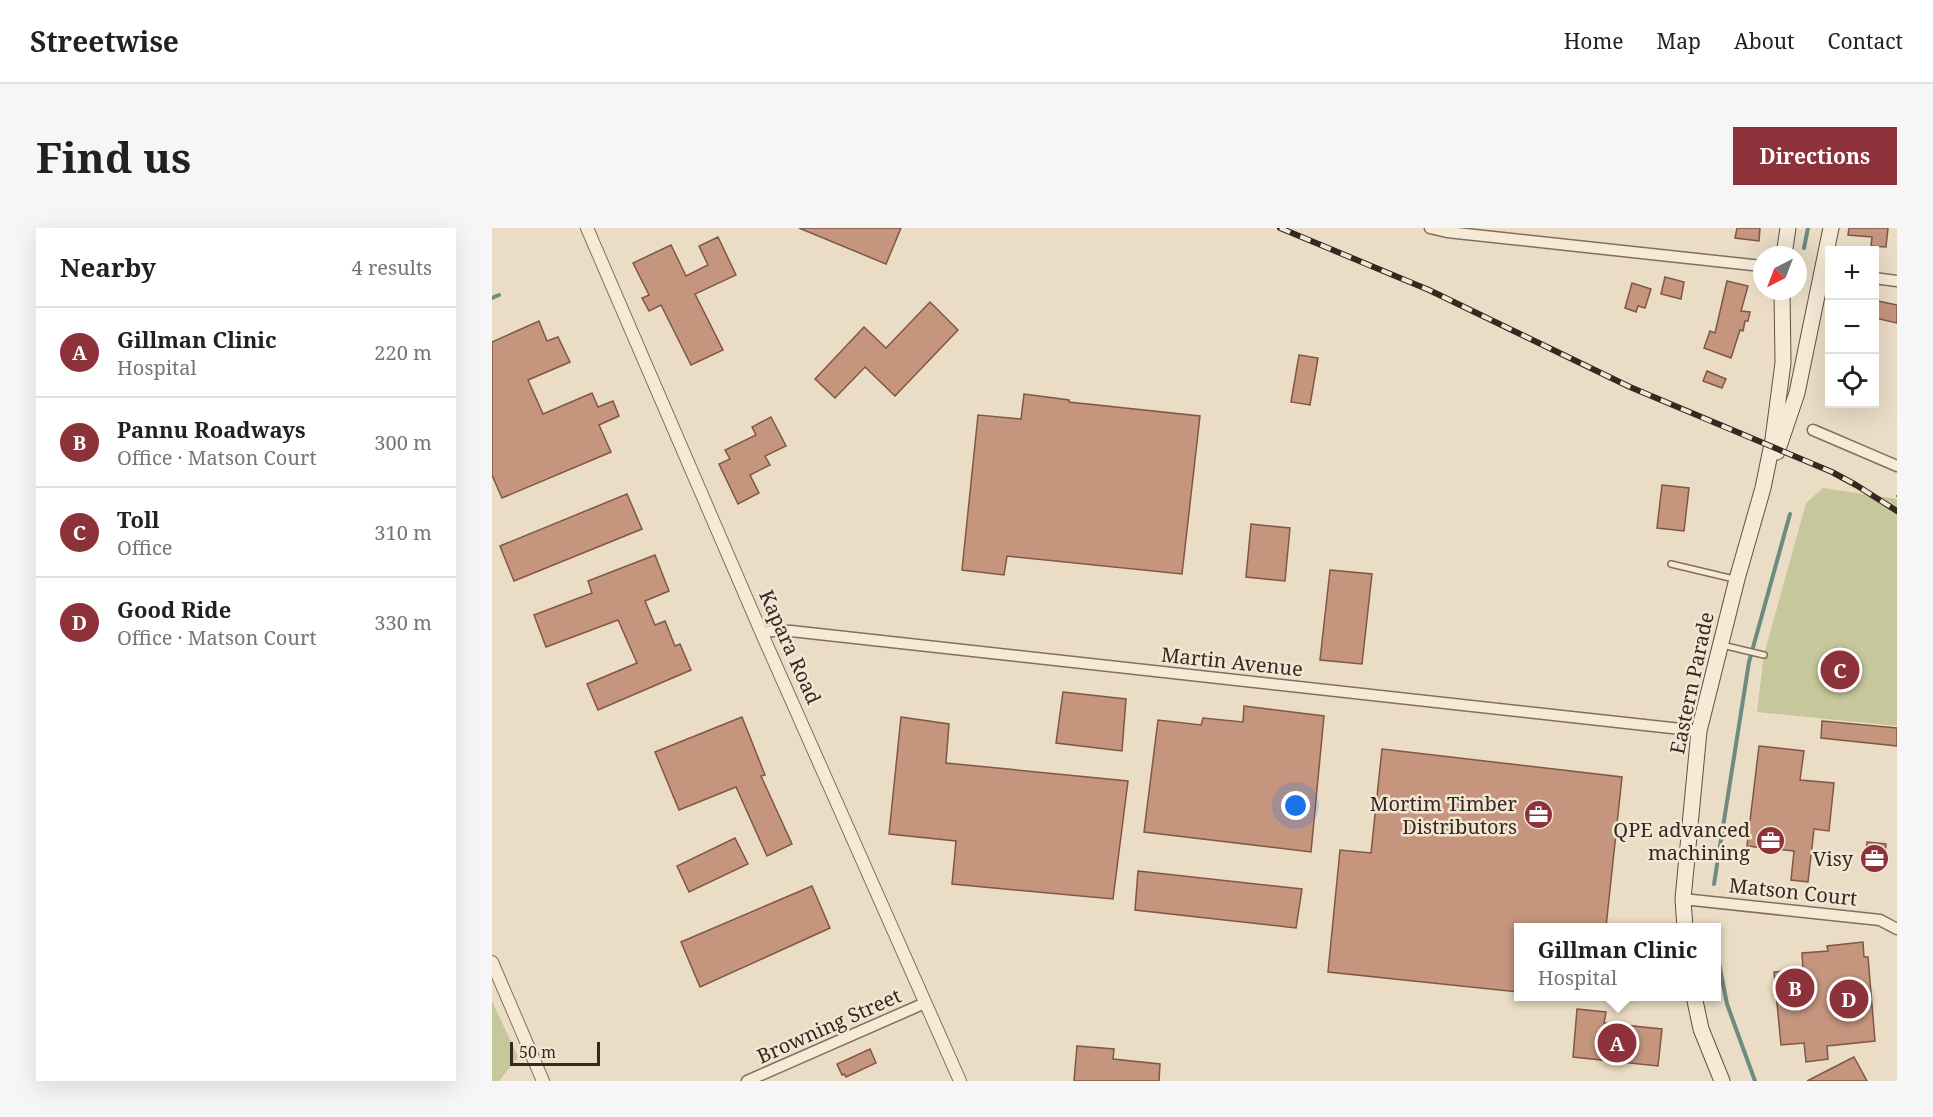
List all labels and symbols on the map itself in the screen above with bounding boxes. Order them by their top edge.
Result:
north arrow [1753,246,1807,300]
street label: Kapara Road [753,585,828,708]
street label: Eastern Parade [1663,609,1720,756]
street label: Martin Avenue [1160,641,1304,682]
pin: C [1820,648,1860,692]
place label: Mortim Timber Distributors [1370,790,1518,840]
your location [1281,791,1310,820]
office icon: Mortim Timber Distributors [1522,799,1554,831]
place label: QPE advanced machining [1613,816,1750,866]
office icon: QPE advanced machining [1755,825,1787,857]
office icon: Visy [1858,843,1890,875]
place label: Visy [1813,845,1854,872]
street label: Matson Court [1728,871,1858,912]
pin: B [1776,966,1814,1011]
pin: D [1830,976,1868,1022]
street label: Browning Street [752,982,905,1069]
pin: A [1598,1020,1636,1066]
scale bar [510,1039,600,1066]

